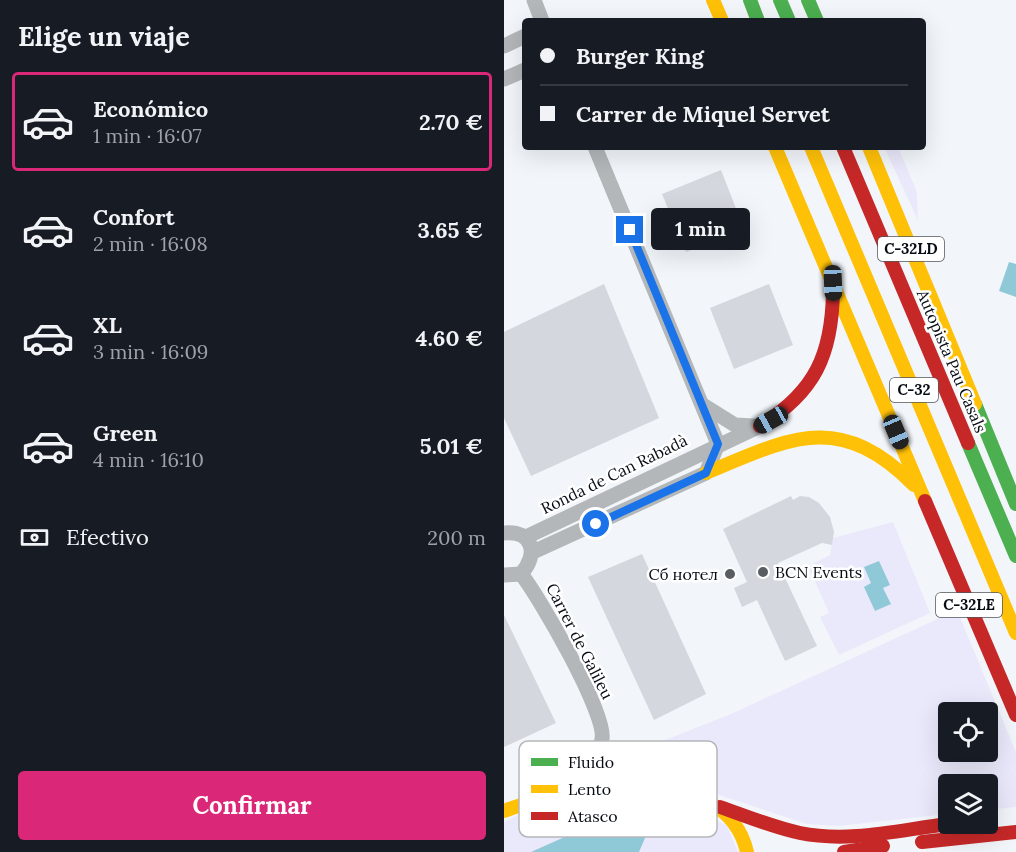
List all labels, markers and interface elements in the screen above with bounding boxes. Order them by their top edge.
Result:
text: Elige un viaje [18,19,190,53]
text: Burger King [576,42,704,70]
icon: car [21,95,75,149]
text: Económico [93,95,208,123]
text: Carrer de Miquel Servet [576,100,830,128]
text: 2.70 € [419,108,483,136]
text: 1 min · 16:07 [93,123,202,148]
icon: car [21,203,75,257]
text: Confort [93,203,175,231]
callout: 1 min [651,209,750,251]
text: 3.65 € [417,216,483,244]
route end [616,216,643,243]
text: 1 min [675,216,726,241]
text: 2 min · 16:08 [93,231,208,256]
road number: C-32LD [878,237,944,261]
car [823,265,843,301]
street label: Autopista Pau Casals [912,285,991,436]
icon: car [21,311,75,365]
text: XL [93,311,122,339]
text: 4.60 € [416,324,483,352]
text: 3 min · 16:09 [93,339,208,364]
road number: C-32 [890,378,938,402]
car [751,403,791,437]
car [881,412,911,452]
icon: car [21,419,75,473]
text: Green [93,419,158,447]
street label: Ronda de Can Rabadà [537,430,691,518]
text: 5.01 € [420,432,483,460]
text: 4 min · 16:10 [93,447,204,472]
route start [582,510,609,537]
icon: cash [18,521,51,554]
text: Efectivo [66,523,149,551]
text: 200 m [427,525,486,550]
place label: BCN Events [775,562,862,582]
place label: Сб нотел [649,564,718,584]
marker: BCN Events [756,565,770,579]
marker: Сб нотел [723,567,737,581]
street label: Carrer de Galileu [542,580,618,703]
road number: C-32LE [936,593,1002,617]
map controls [938,702,998,834]
button: locate [938,702,998,762]
legend [519,741,717,837]
text: Fluido [568,752,614,772]
button: Confirmar [18,771,486,840]
button: layers [938,774,998,834]
text: Lento [568,779,611,799]
text: Atasco [567,806,618,826]

